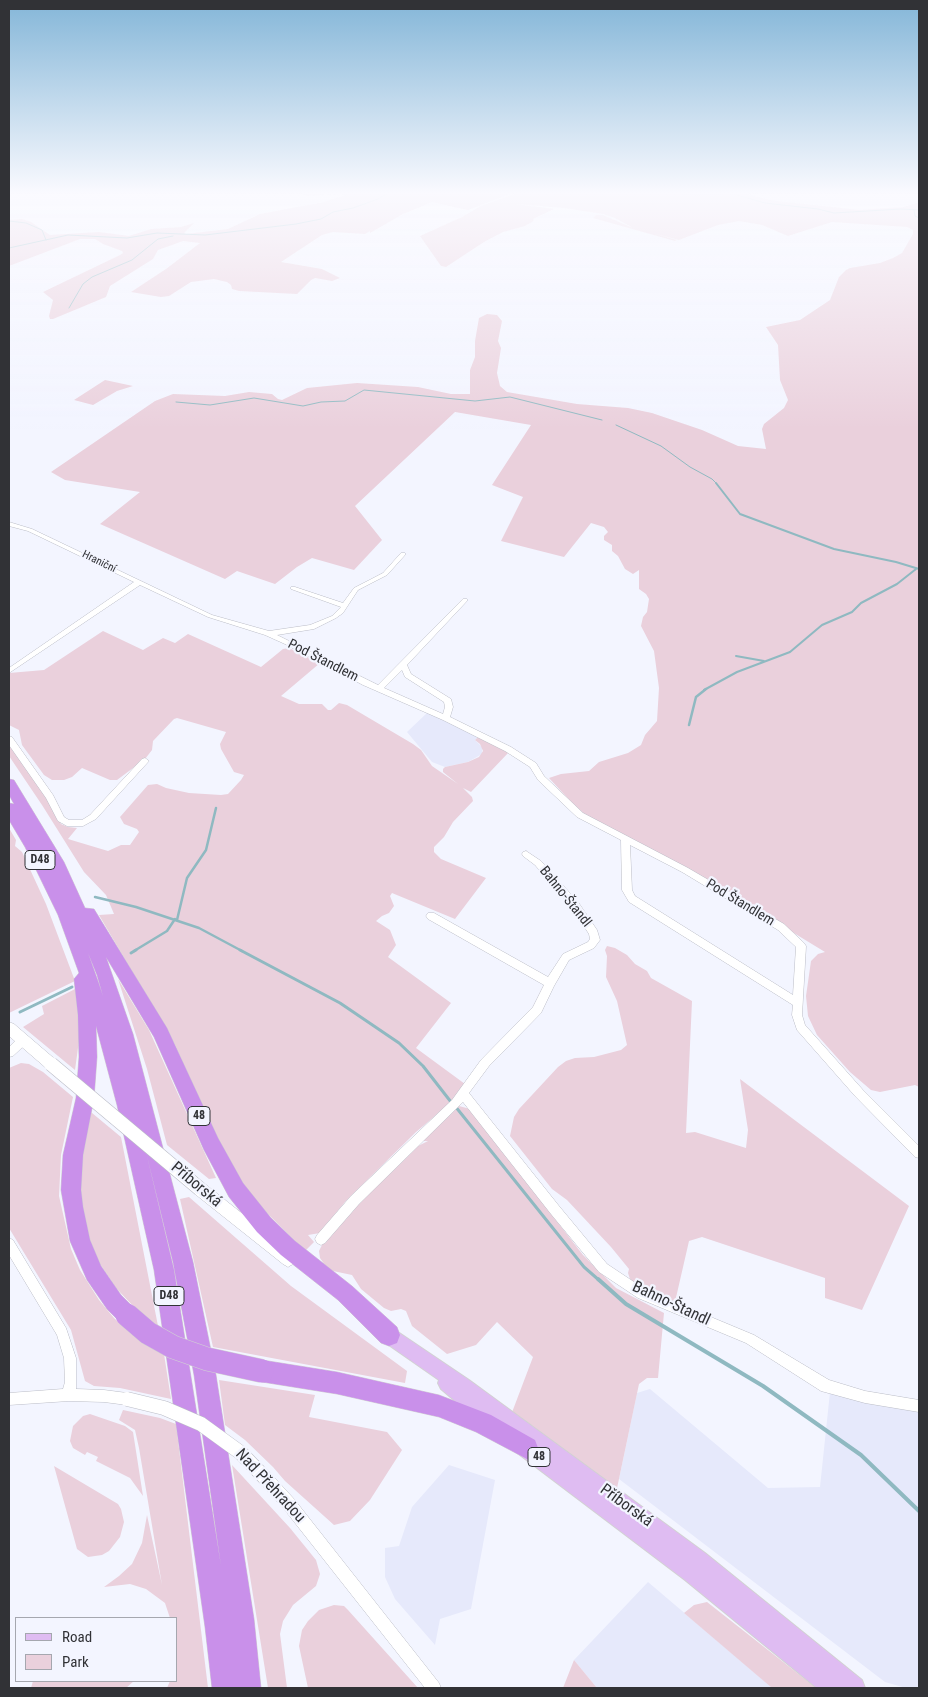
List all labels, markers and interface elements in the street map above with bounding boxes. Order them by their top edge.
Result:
street label: Hraniční [80,548,118,576]
street label: Pod Štandlem [285,636,361,686]
road number: D48 [25,850,55,870]
street label: Bahno-Štandl [535,863,595,931]
street label: Pod Štandlem [703,876,777,930]
road number: 48 [188,1106,210,1126]
street label: Příborská [167,1158,225,1212]
street label: Bahno-Štandl [629,1278,713,1330]
road number: D48 [154,1286,184,1305]
street label: Nad Přehradou [231,1445,309,1527]
road number: 48 [528,1448,550,1466]
street label: Příborská [596,1480,656,1532]
legend [15,1617,178,1682]
text: Road [62,1628,92,1646]
text: Park [62,1653,89,1671]

